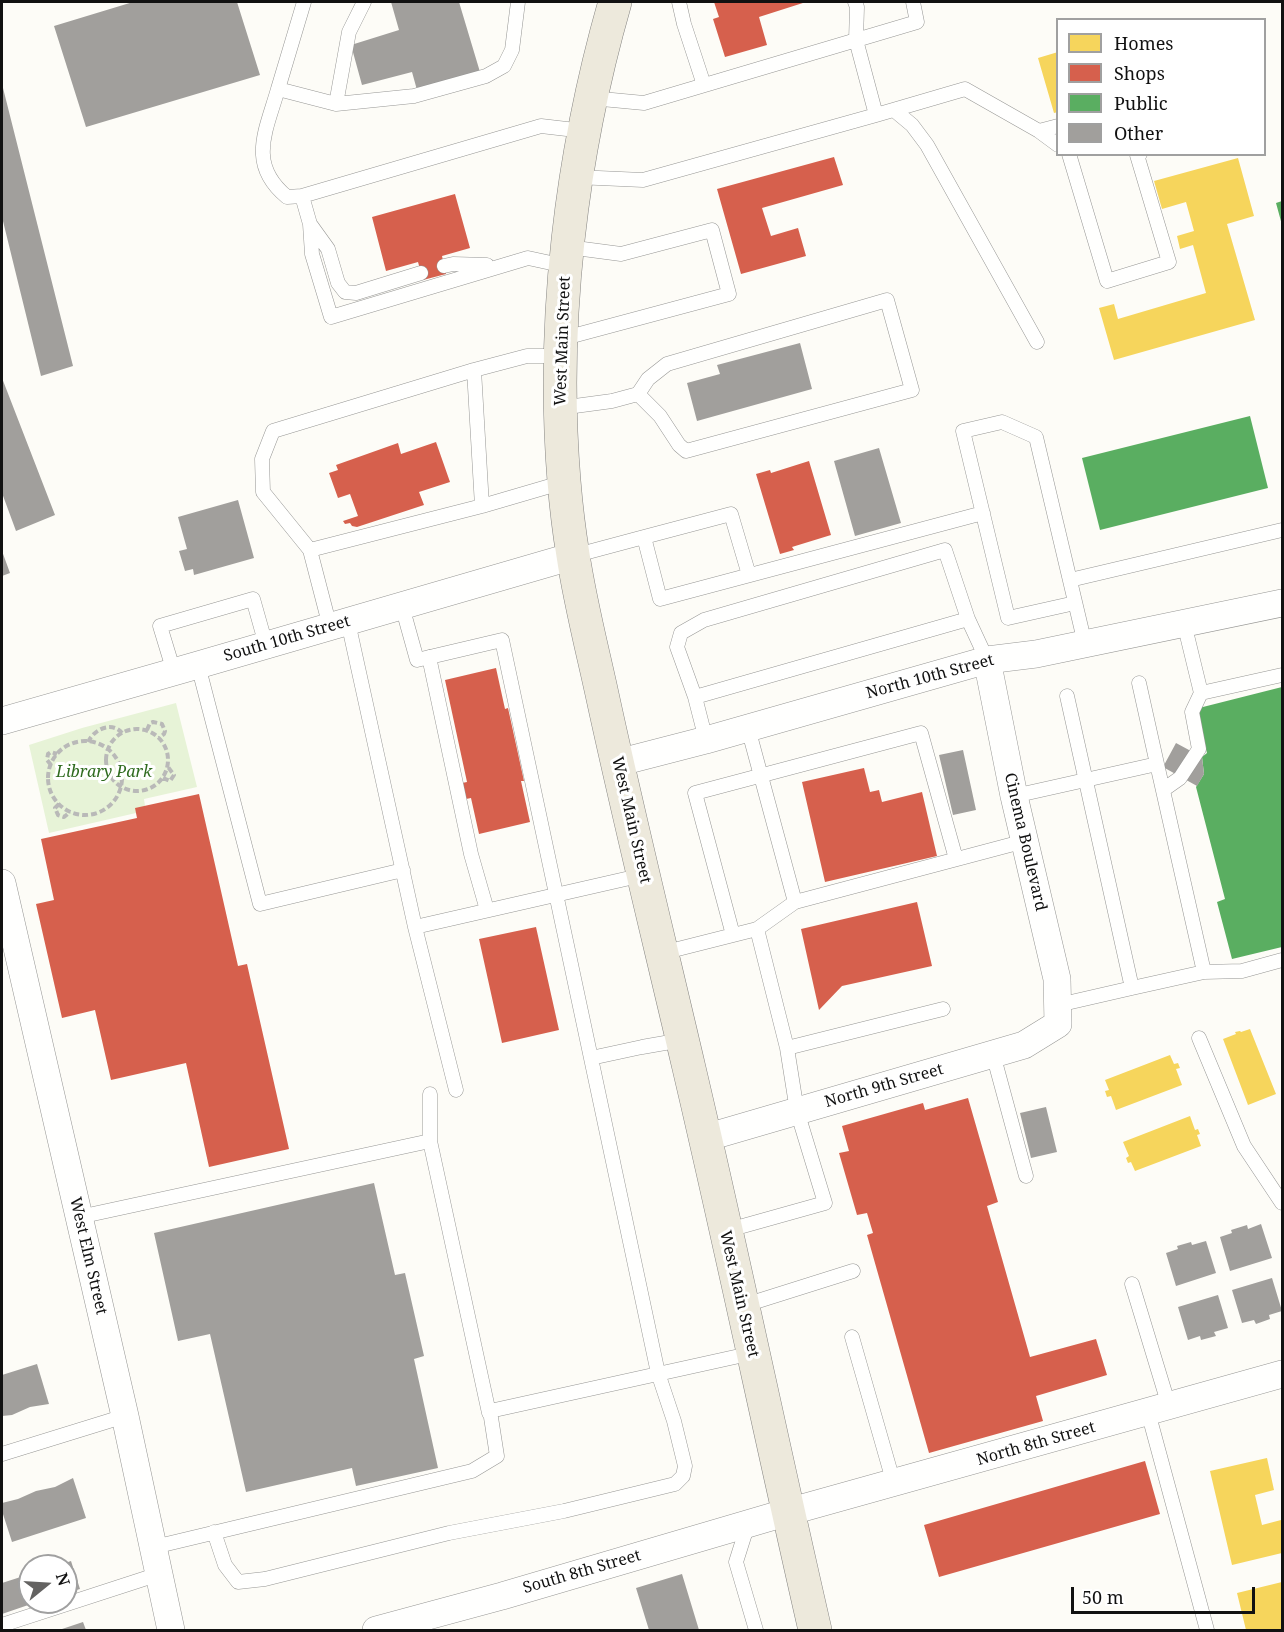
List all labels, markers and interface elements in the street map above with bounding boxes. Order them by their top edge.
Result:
legend [1056,18,1266,156]
text: Homes [1114,31,1173,55]
text: Shops [1114,61,1165,85]
text: Public [1114,91,1168,115]
text: Other [1114,121,1163,145]
street label: West Main Street [551,276,575,406]
street label: South 10th Street [222,612,352,666]
street label: North 10th Street [864,651,996,703]
street label: West Main Street [607,755,655,885]
park label: Library Park [56,762,152,782]
street label: Cinema Boulevard [1000,771,1050,913]
street label: North 9th Street [823,1060,945,1112]
street label: West Elm Street [65,1195,111,1317]
street label: West Main Street [715,1229,763,1359]
street label: North 8th Street [975,1418,1097,1470]
street label: South 8th Street [521,1546,643,1598]
north arrow [18,1554,78,1614]
text: N [51,1570,76,1588]
scale bar [1074,1575,1258,1613]
text: 50 m [1082,1585,1124,1609]

